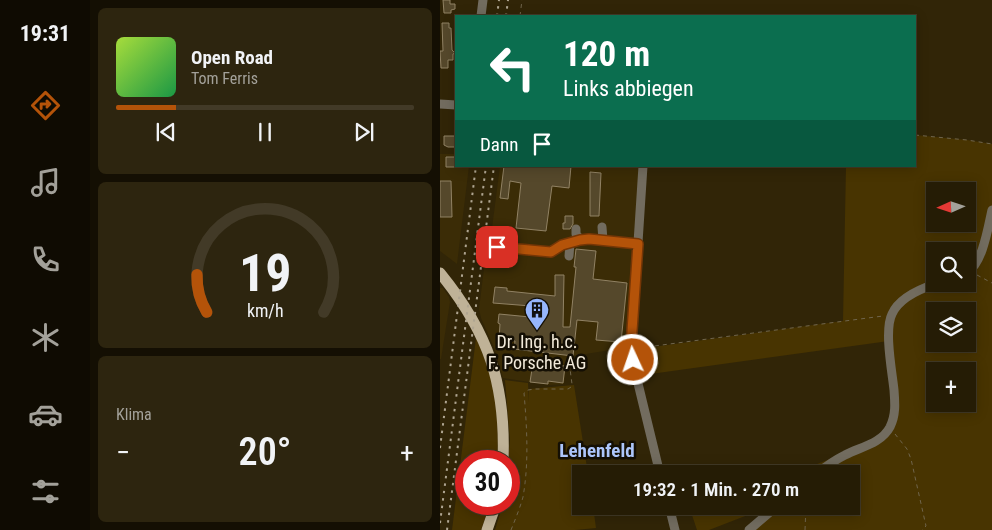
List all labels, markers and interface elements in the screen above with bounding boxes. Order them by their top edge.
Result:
text: 19:31 [20,21,70,46]
text: 120 m [563,34,650,75]
icon: left [480,35,545,100]
text: Open Road [191,46,273,69]
text: Tom Ferris [191,69,258,88]
text: Links abbiegen [563,76,694,101]
icon: directions [28,88,63,123]
icon: previous [152,118,180,146]
icon: pause [251,118,279,146]
icon: next [350,118,378,146]
icon: arrive [528,130,556,158]
text: Dann [480,133,518,156]
icon: music [28,165,63,200]
north arrow [926,182,976,232]
map controls [926,182,976,412]
pin [476,226,518,268]
icon: arrive [483,233,511,261]
icon: phone [28,242,63,277]
button: search [926,242,976,292]
text: 19 [239,243,291,304]
building icon: Dr. Ing. h.c. F. Porsche AG [524,297,550,331]
text: km/h [247,300,283,321]
button: layers [926,302,976,352]
icon: climate [28,320,63,355]
place label: Dr. Ing. h.c. F. Porsche AG [488,331,586,373]
position arrow [606,333,658,385]
button: + [926,362,976,412]
icon: car [28,397,63,432]
text: Klima [116,405,152,424]
text: 20° [239,430,291,474]
text: − [116,436,130,469]
text: + [400,436,414,469]
district label: Lehenfeld [559,439,635,462]
speed limit sign: 30 [455,450,520,515]
icon: filters [28,474,63,509]
text: 19:32 · 1 Min. · 270 m [633,478,799,501]

